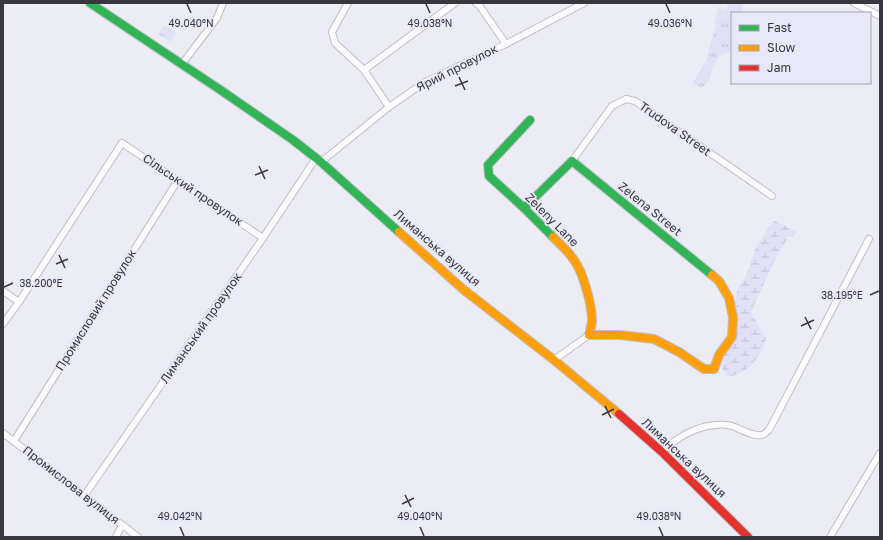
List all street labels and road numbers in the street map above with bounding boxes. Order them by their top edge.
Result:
street label: Ярий провулок [414,41,500,94]
street label: Trudova Street [636,98,714,159]
street label: Сільський провулок [140,150,247,229]
street label: Zelena Street [616,178,685,239]
street label: Zeleny Lane [522,190,582,250]
street label: Лиманська вулиця [391,206,484,289]
street label: Промисловий провулок [52,246,139,373]
street label: Лиманський провулок [157,269,245,386]
street label: Лиманська вулиця [639,415,730,501]
street label: Промислова вулиця [20,442,123,527]

